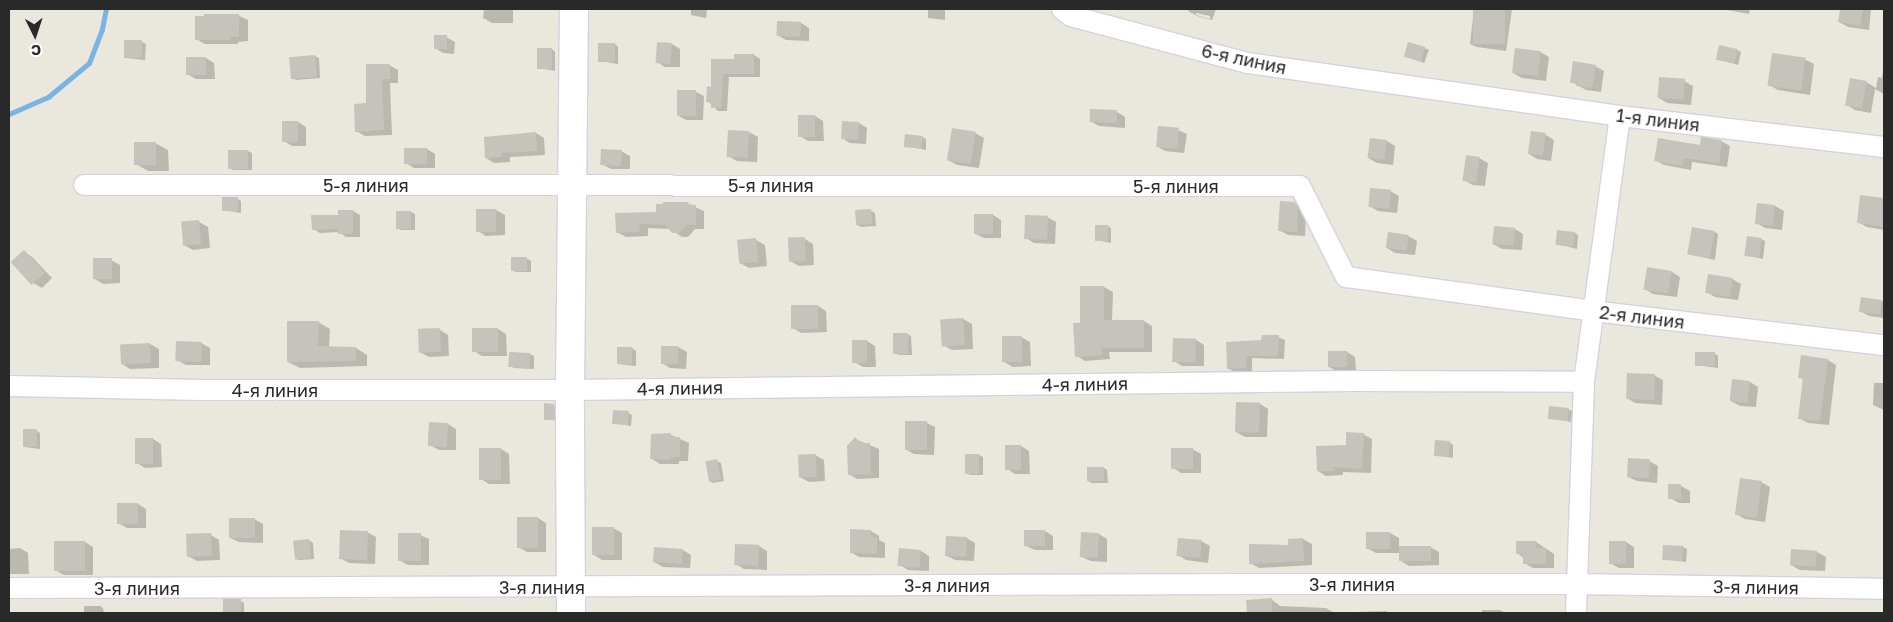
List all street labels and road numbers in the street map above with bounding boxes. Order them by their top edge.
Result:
street label: 6-я линия [1200,39,1288,79]
street label: 1-я линия [1615,104,1701,136]
street label: 5-я линия [323,174,409,196]
street label: 5-я линия [728,174,814,196]
street label: 5-я линия [1133,175,1219,197]
street label: 2-я линия [1598,301,1686,333]
street label: 4-я линия [1042,372,1128,396]
street label: 4-я линия [637,376,723,400]
street label: 4-я линия [232,379,318,401]
street label: 3-я линия [1309,573,1395,595]
street label: 3-я линия [904,574,990,596]
street label: 3-я линия [1713,575,1799,599]
street label: 3-я линия [499,576,585,598]
street label: 3-я линия [94,577,180,599]

